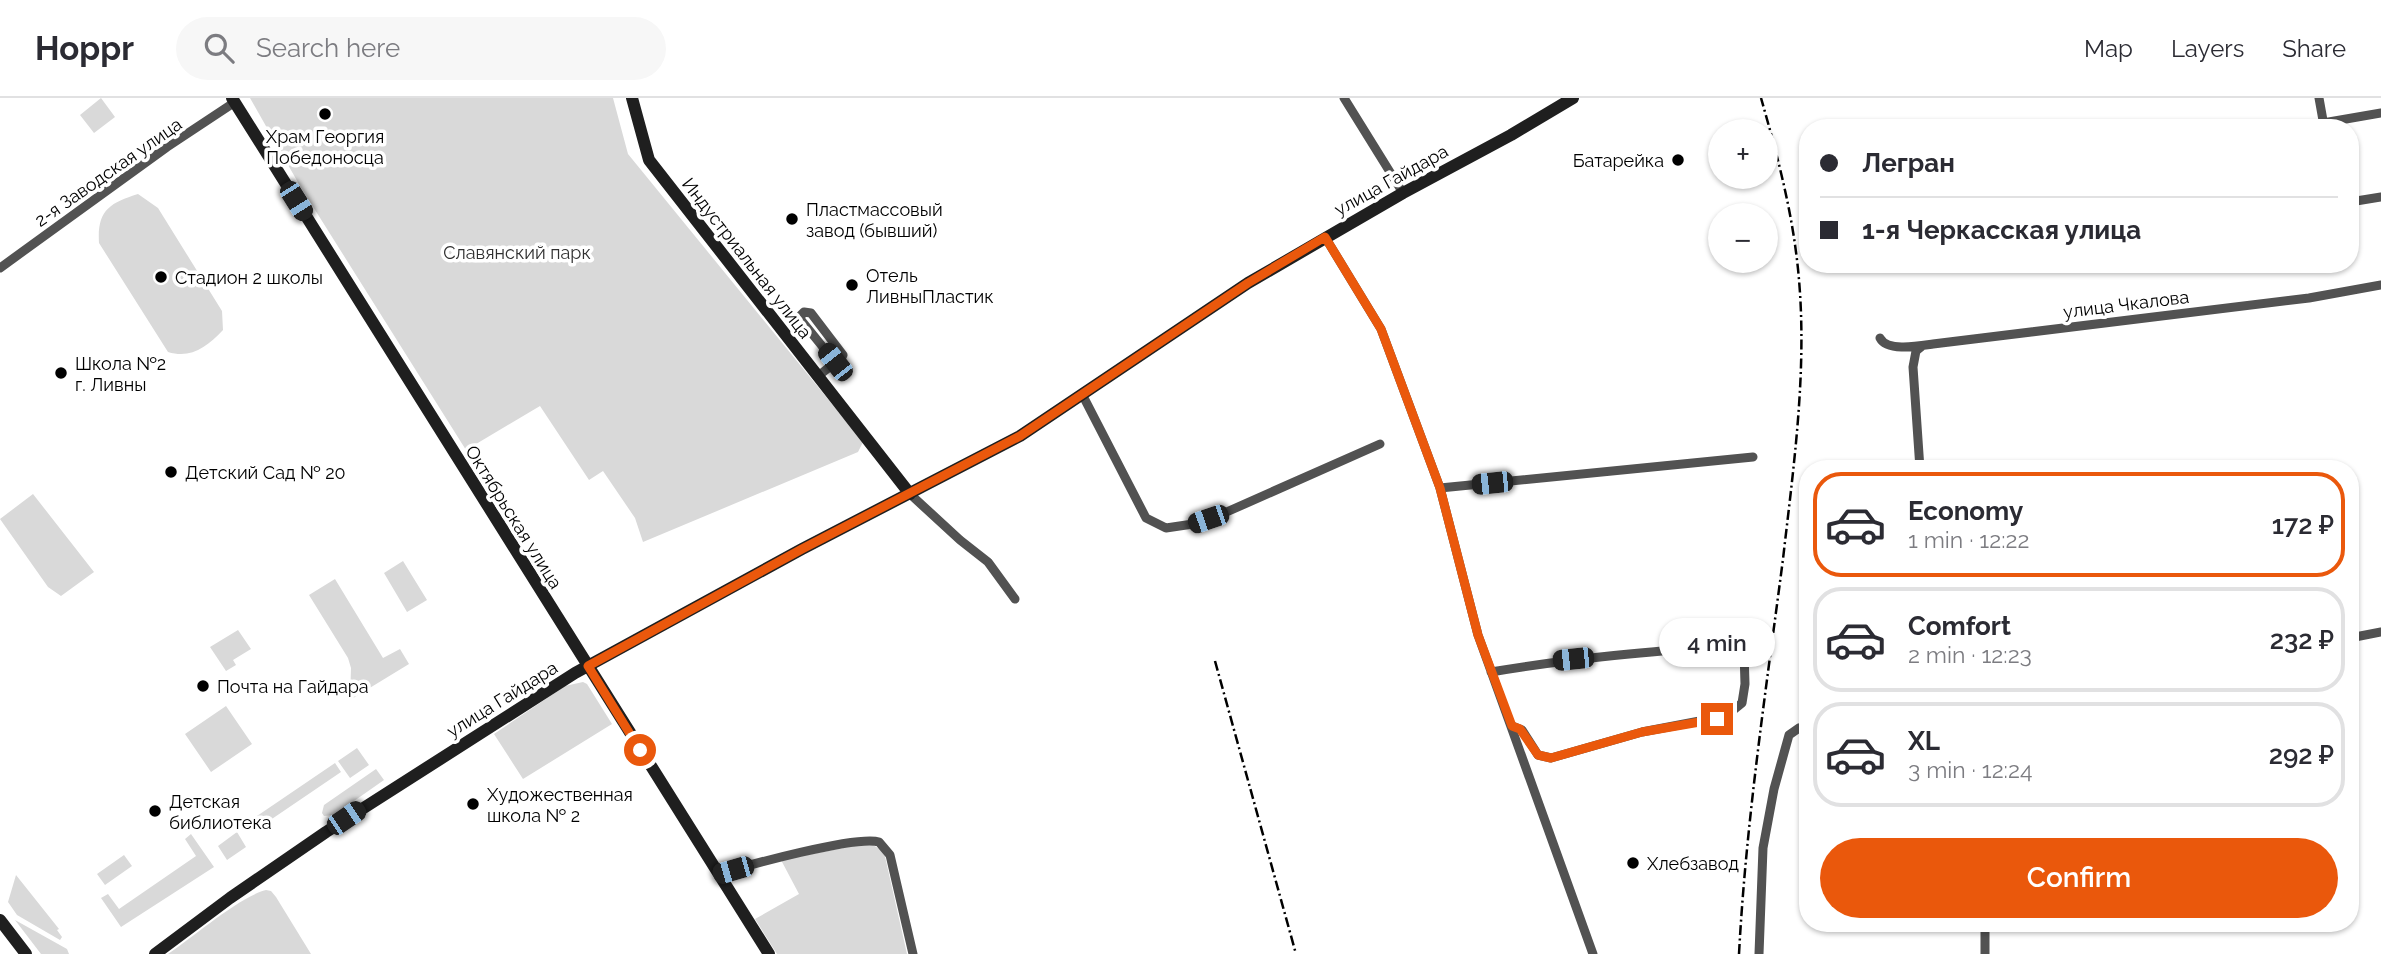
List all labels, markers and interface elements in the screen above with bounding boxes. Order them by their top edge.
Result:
search box [176,17,666,80]
text: Hoppr [35,29,134,68]
icon: search [200,29,238,67]
text: Search here [256,33,400,63]
text: Map [2084,34,2133,63]
text: Layers [2171,34,2244,63]
text: Share [2282,34,2346,63]
marker: Храм Георгия Победоносца [317,106,333,122]
street label: 2-я Заводская улица [30,113,186,231]
map controls [1708,119,1778,273]
button: + [1708,119,1778,189]
place label: Храм Георгия Победоносца [266,126,384,168]
street label: улица Гайдара [1331,140,1451,220]
text: Легран [1862,148,1955,178]
place label: Батарейка [1573,150,1664,171]
marker: Батарейка [1670,152,1686,168]
street label: Индустриальная улица [678,174,816,342]
car [276,178,317,224]
place label: Пластмассовый завод (бывший) [806,199,943,241]
button: − [1708,203,1778,273]
marker: Пластмассовый завод (бывший) [784,211,800,227]
text: 1-я Черкасская улица [1862,215,2141,245]
park label: Славянский парк [443,242,591,263]
place label: Отель ЛивныПластик [866,265,994,307]
place label: Стадион 2 школы [175,267,323,288]
marker: Стадион 2 школы [153,269,169,285]
marker: Отель ЛивныПластик [844,277,860,293]
street label: улица Чкалова [2062,286,2190,322]
car [814,339,857,385]
place label: Школа №2 г. Ливны [75,353,166,395]
marker: Школа №2 г. Ливны [53,365,69,381]
street label: Октябрьская улица [461,442,567,592]
place label: Детский Сад № 20 [185,462,346,483]
marker: Детский Сад № 20 [163,464,179,480]
car [1471,470,1514,496]
icon: car [1824,493,1887,556]
text: Economy [1908,496,2023,526]
car [1185,502,1232,536]
text: 172 ₽ [2272,510,2334,540]
text: 1 min · 12:22 [1908,526,2029,553]
icon: car [1824,608,1887,671]
text: Comfort [1908,611,2011,641]
callout: 4 min [1659,618,1775,666]
text: 232 ₽ [2270,625,2334,655]
text: 4 min [1687,629,1747,656]
text: 2 min · 12:23 [1908,641,2032,668]
car [1552,646,1595,672]
street label: улица Гайдара [443,657,561,741]
place label: Почта на Гайдара [217,676,369,697]
marker: Почта на Гайдара [195,678,211,694]
route end [1701,703,1733,735]
icon: car [1824,723,1887,786]
text: XL [1908,726,1940,756]
route start [624,734,656,766]
text: 292 ₽ [2269,740,2334,770]
text: 3 min · 12:24 [1908,756,2032,783]
place label: Художественная школа № 2 [487,784,633,826]
place label: Детская библиотека [169,791,272,833]
marker: Художественная школа № 2 [465,796,481,812]
car [323,798,370,838]
marker: Детская библиотека [147,803,163,819]
button: Confirm [1820,838,2338,918]
place label: Хлебзавод [1647,853,1739,874]
car [710,854,757,886]
marker: Хлебзавод [1625,855,1641,871]

